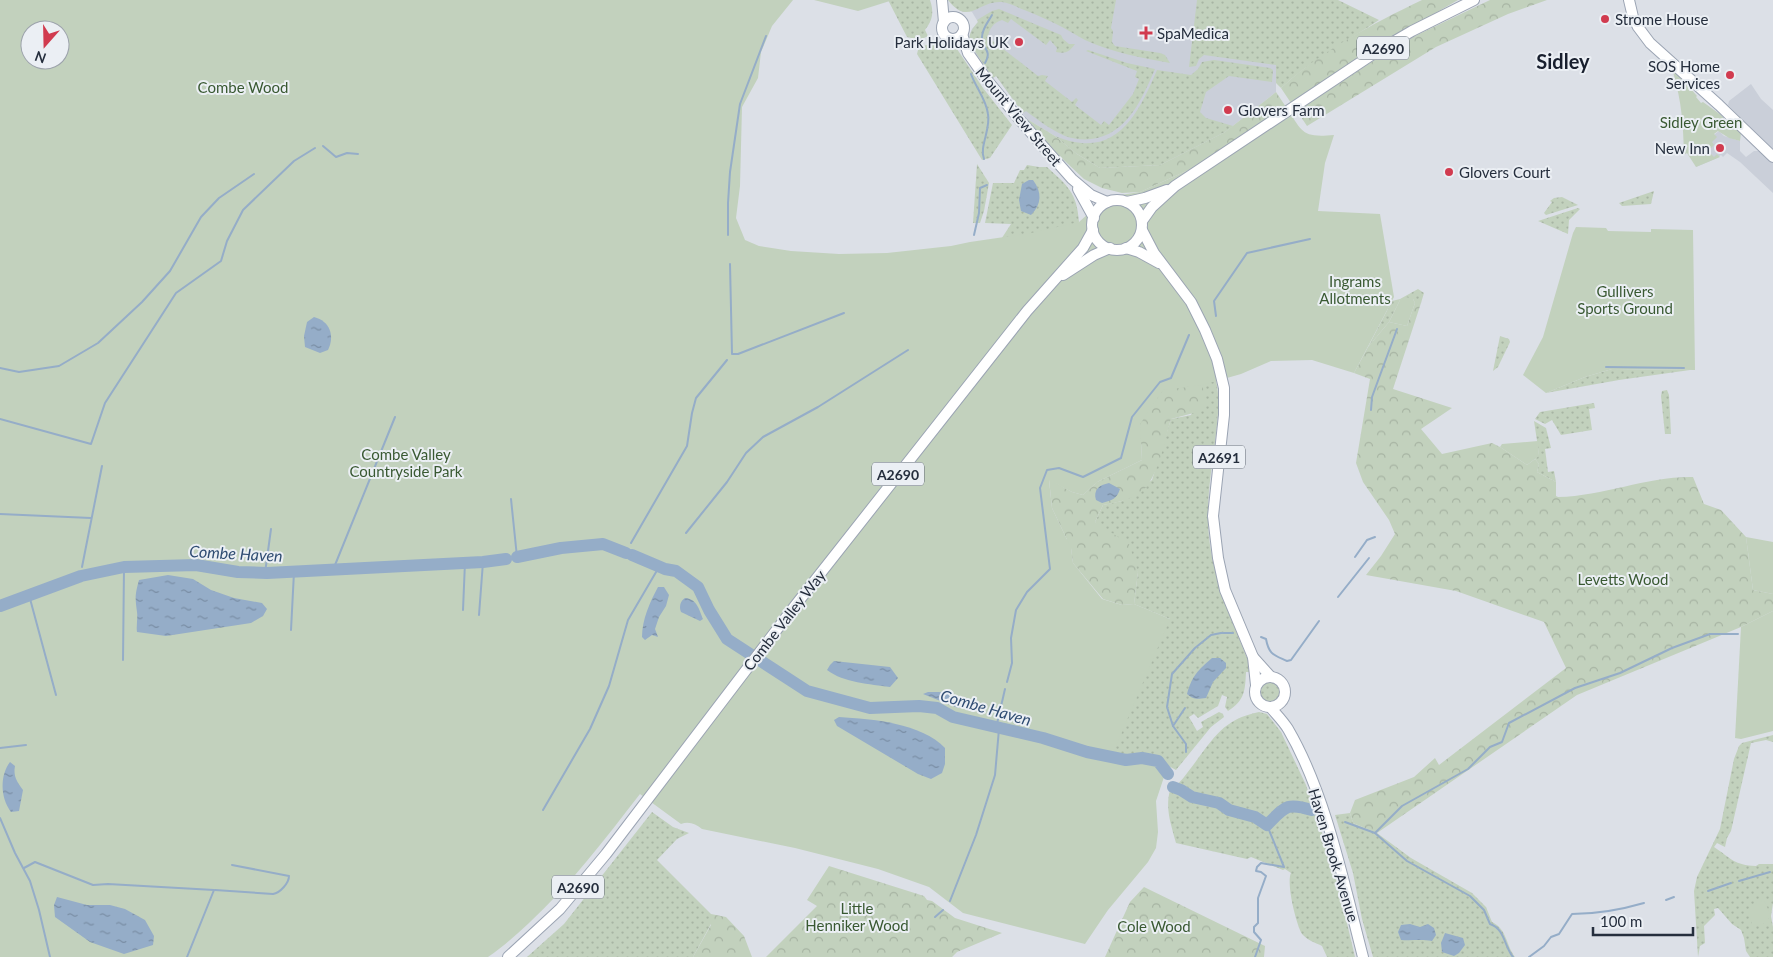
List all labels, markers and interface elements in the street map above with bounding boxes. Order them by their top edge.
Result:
place label: Strome House [1615,10,1709,28]
marker: Strome House [1599,13,1611,25]
north arrow [20,20,70,70]
place label: SpaMedica [1157,24,1229,42]
marker: SpaMedica [1139,26,1153,40]
place label: Park Holidays UK [894,33,1009,51]
marker: Park Holidays UK [1013,36,1025,48]
road number: A2690 [1357,36,1409,59]
text: N [32,48,48,68]
district label: Sidley [1536,49,1590,73]
place label: SOS Home Services [1648,57,1720,92]
street label: Mount View Street [972,63,1066,170]
marker: SOS Home Services [1724,69,1736,81]
park label: Combe Wood [198,78,288,96]
place label: Glovers Farm [1238,101,1325,119]
marker: Glovers Farm [1222,104,1234,116]
park label: Sidley Green [1660,113,1742,131]
place label: New Inn [1655,139,1710,157]
marker: New Inn [1714,142,1726,154]
place label: Glovers Court [1459,163,1551,181]
marker: Glovers Court [1443,166,1455,178]
park label: Ingrams Allotments [1319,272,1391,307]
park label: Gullivers Sports Ground [1577,282,1673,317]
park label: Combe Valley Countryside Park [350,445,463,480]
road number: A2691 [1193,446,1245,468]
road number: A2690 [872,462,924,486]
water label: Combe Haven [189,541,283,565]
street label: Combe Valley Way [739,566,829,674]
park label: Levetts Wood [1578,570,1668,588]
water label: Combe Haven [938,685,1034,729]
street label: Haven Brook Avenue [1305,786,1363,924]
road number: A2690 [552,876,604,899]
park label: Little Henniker Wood [805,899,909,934]
scale bar [1593,904,1693,936]
text: 100 m [1600,912,1642,930]
park label: Cole Wood [1117,917,1191,935]

